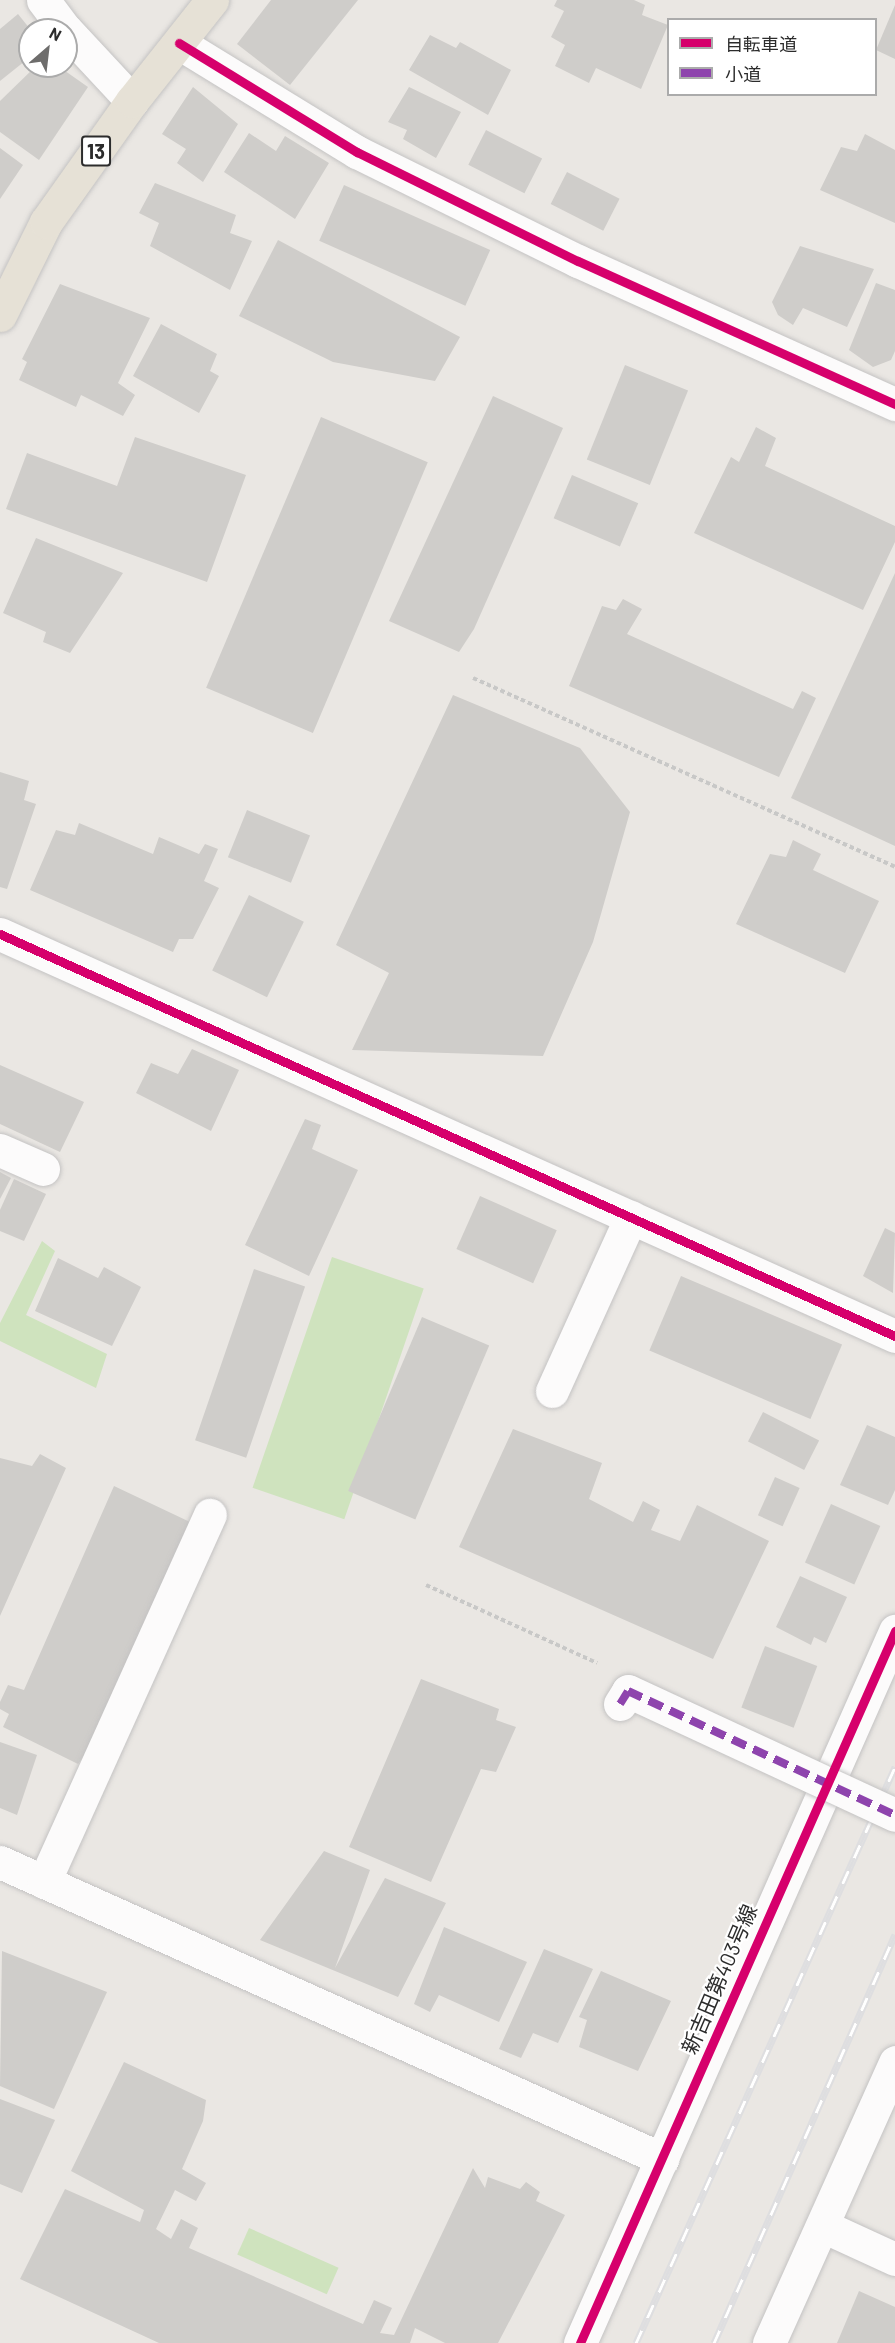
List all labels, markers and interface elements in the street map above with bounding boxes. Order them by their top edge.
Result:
north arrow [18,18,78,78]
legend [667,18,877,96]
text: N [47,23,65,44]
text: 自転車道 [725,33,797,55]
text: 小道 [725,63,761,85]
road number: 13 [81,134,111,168]
street label: 新吉田第403号線 [676,1900,762,2058]

